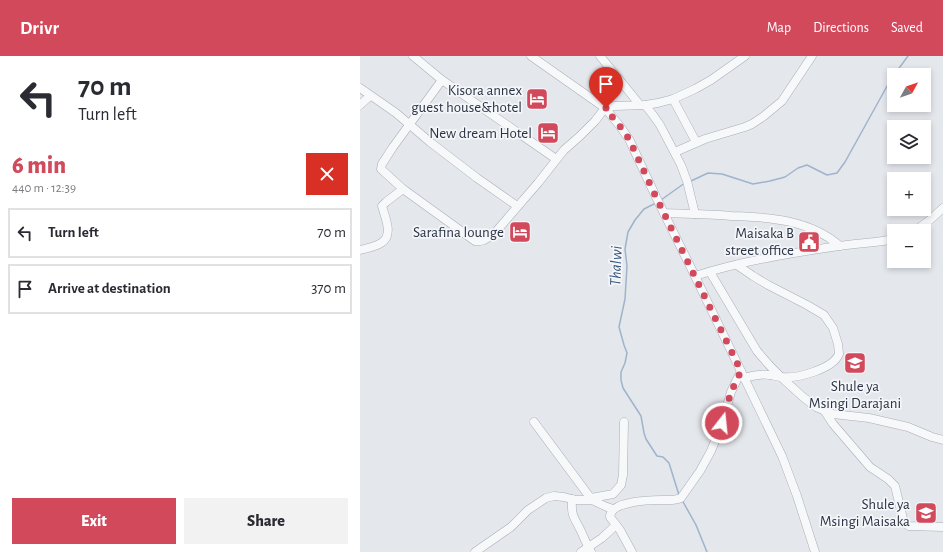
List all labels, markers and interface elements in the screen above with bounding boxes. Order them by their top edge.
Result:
text: Drivr [20,19,59,38]
text: Map [767,21,791,35]
text: Directions [813,21,869,35]
text: Saved [891,21,923,35]
pin [589,67,623,108]
north arrow [887,68,931,112]
map controls [887,68,931,268]
icon: left [12,72,64,124]
text: 70 m [78,73,132,101]
icon: arrive [595,73,617,95]
place label: Kisora annex guest house&hotel [411,83,522,115]
hotel icon: Kisora annex guest house&hotel [524,86,550,112]
text: Turn left [78,106,137,124]
hotel icon: New dream Hotel [535,120,561,146]
button: layers [887,120,931,164]
place label: New dream Hotel [429,126,532,141]
button: close [306,153,348,195]
text: 6 min [12,154,66,178]
button: + [887,172,931,216]
text: 440 m · 12:39 [12,182,76,195]
hotel icon: Sarafina lounge [507,219,533,245]
icon: left [14,222,36,244]
button: − [887,224,931,268]
text: Turn left [48,225,99,240]
text: 70 m [317,225,346,240]
place label: Sarafina lounge [413,225,504,240]
place label: Maisaka B street office [725,226,794,258]
public building icon: Maisaka B street office [796,229,822,255]
water label: Thalwi [607,245,625,286]
icon: arrive [14,278,36,300]
text: Arrive at destination [48,281,171,296]
text: 370 m [311,281,346,296]
school or university icon: Shule ya Msingi Darajani [842,350,868,376]
place label: Shule ya Msingi Darajani [809,379,901,411]
position arrow [701,402,743,444]
place label: Shule ya Msingi Maisaka [820,497,910,529]
button: Exit [12,498,176,544]
button: Share [184,498,348,544]
school or university icon: Shule ya Msingi Maisaka [913,500,939,526]

